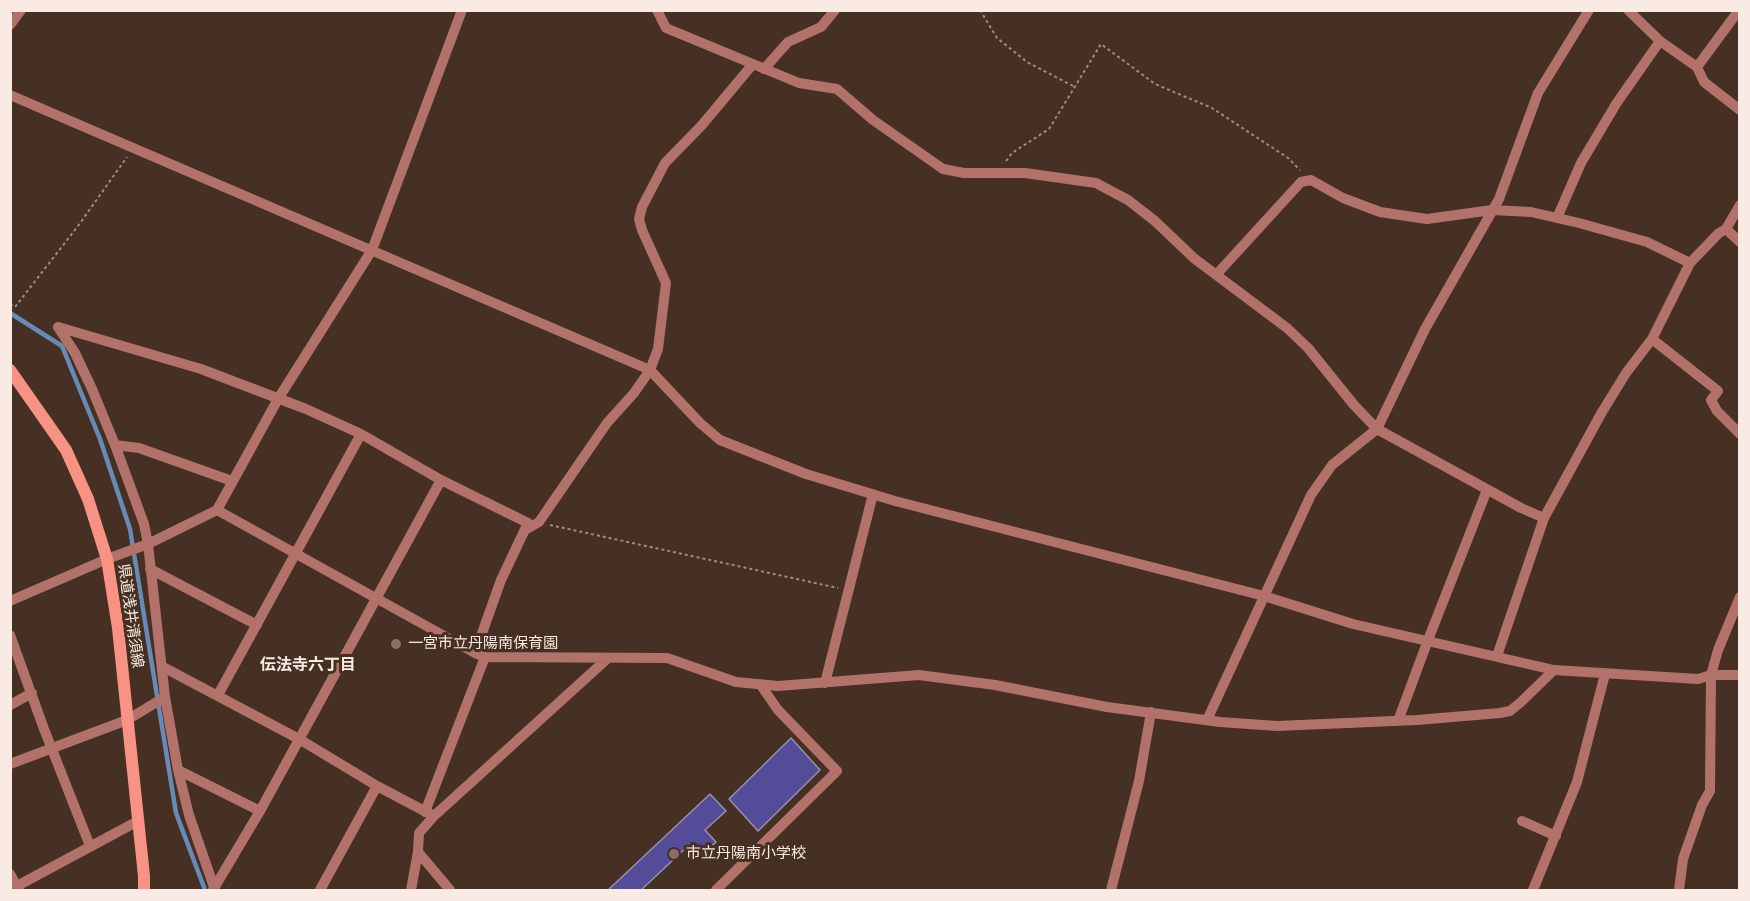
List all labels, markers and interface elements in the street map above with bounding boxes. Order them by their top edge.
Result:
street label: 県道浅井清須線 [114,563,146,669]
place label: 一宮市立丹陽南保育園 [408,635,558,653]
marker: 一宮市立丹陽南保育園 [389,637,403,651]
district label: 伝法寺六丁目 [260,656,356,676]
place label: 市立丹陽南小学校 [686,845,806,863]
marker: 市立丹陽南小学校 [667,847,681,861]

